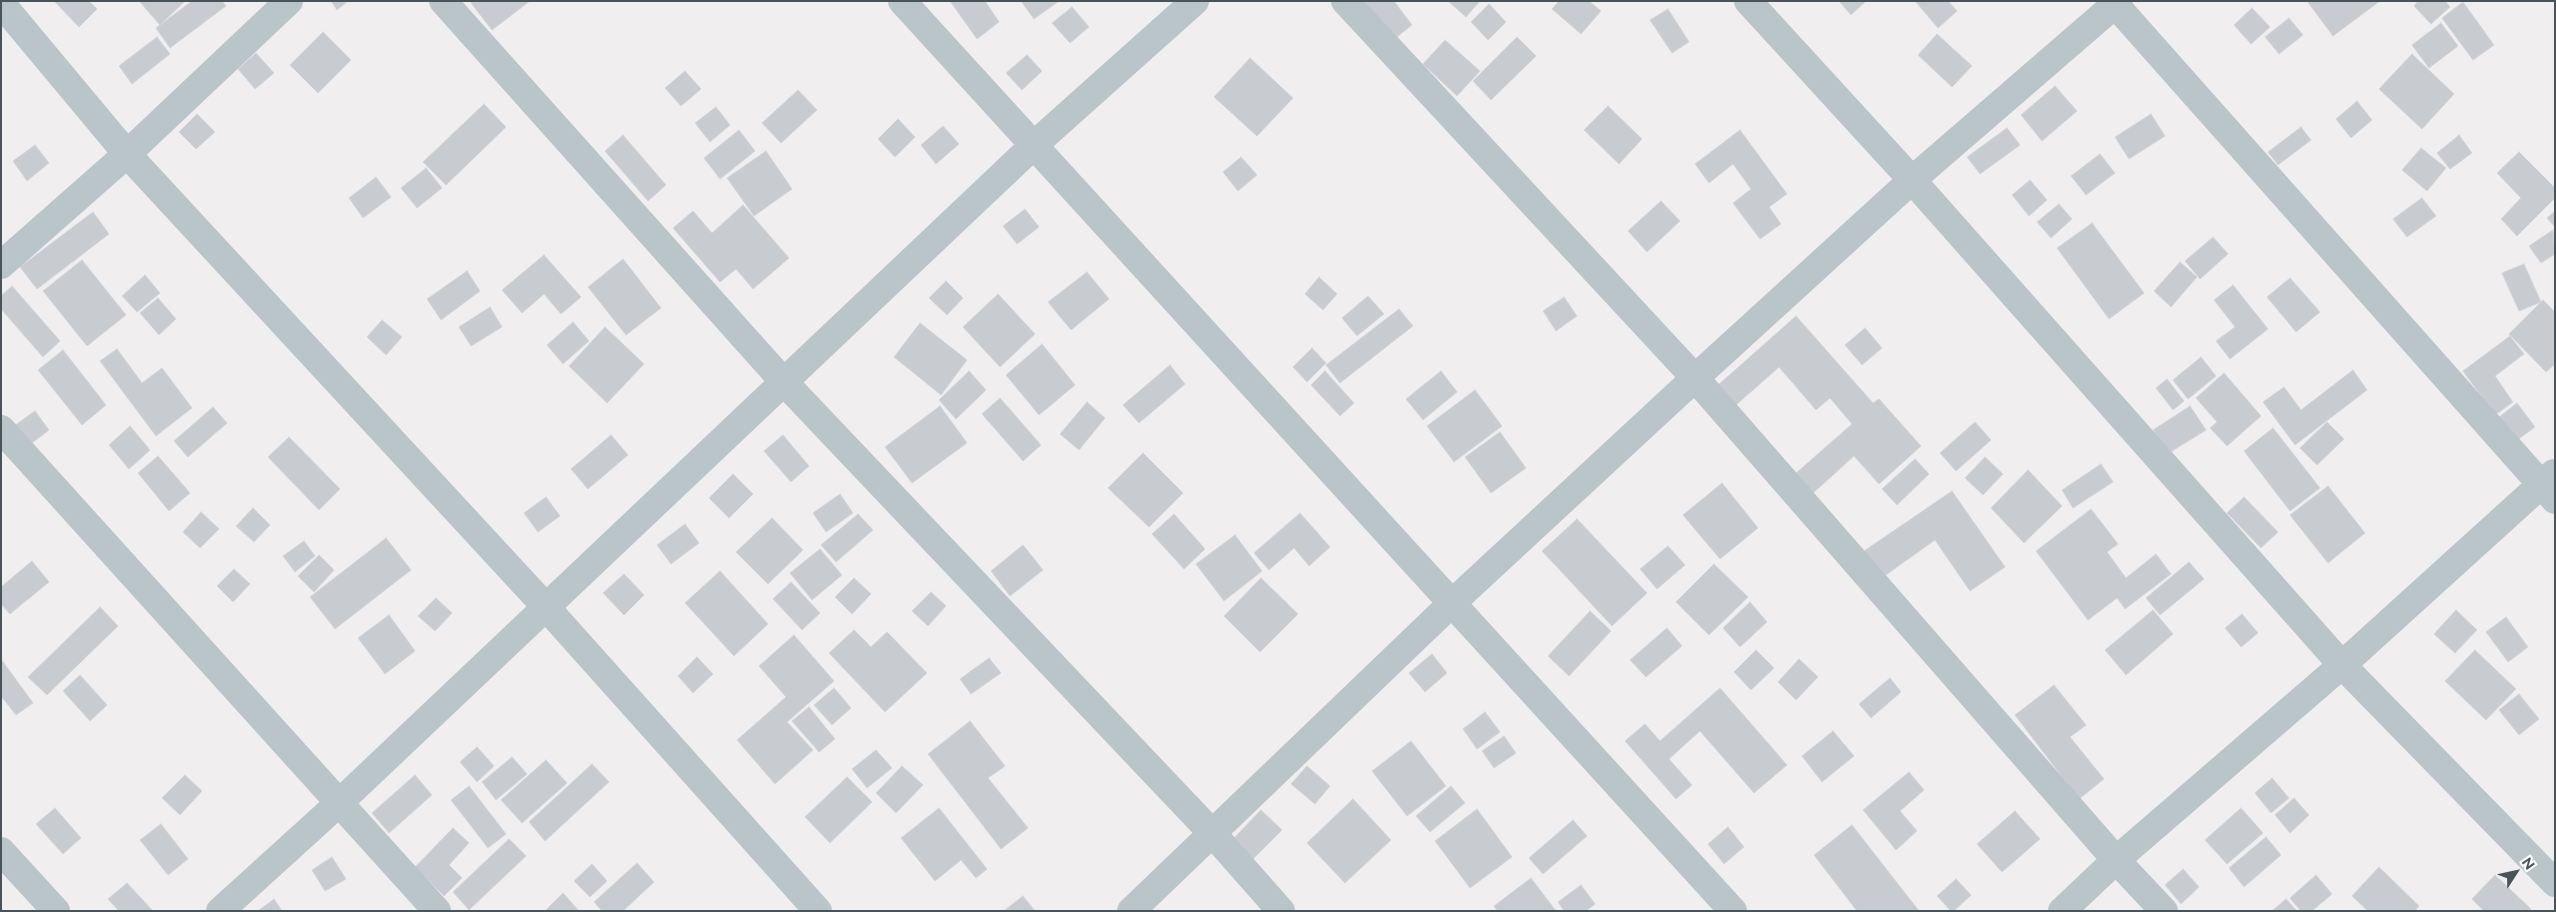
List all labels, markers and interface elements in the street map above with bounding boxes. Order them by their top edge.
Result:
north arrow [2491,847,2541,897]
text: N [2519,854,2538,872]

